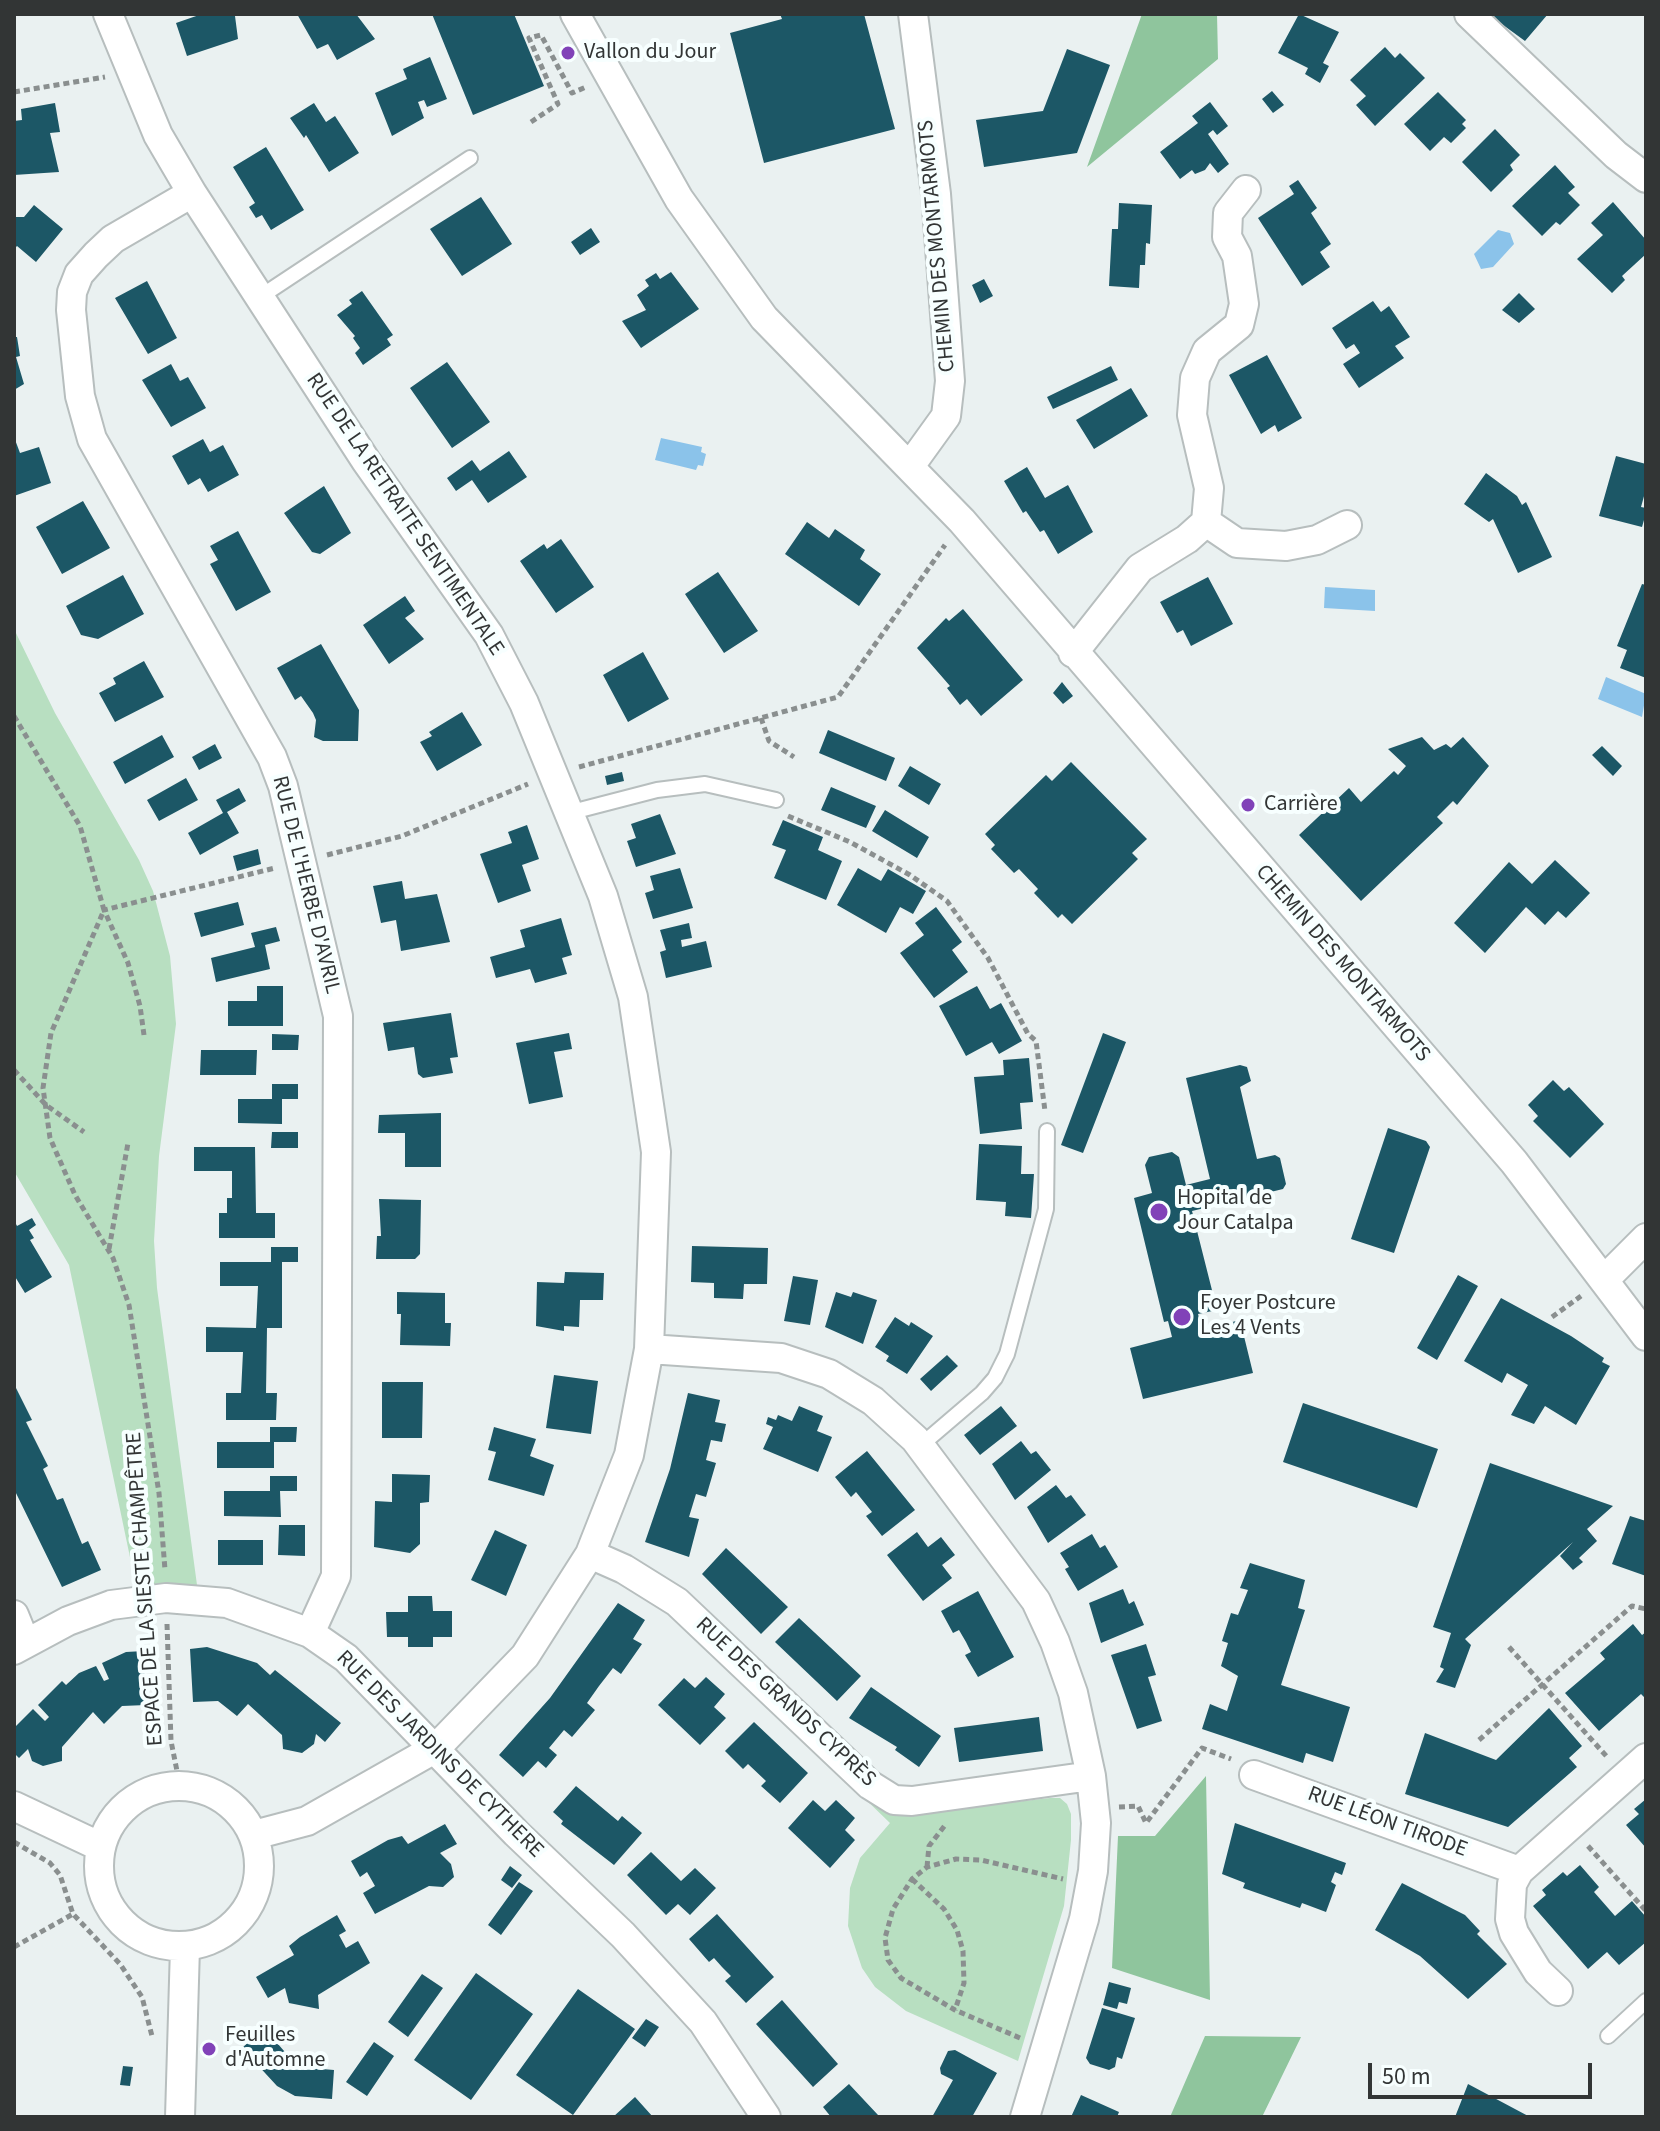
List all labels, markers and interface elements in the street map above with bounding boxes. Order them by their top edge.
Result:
place label: Vallon du Jour [584,40,716,66]
marker: Vallon du Jour [559,44,577,62]
street label: CHEMIN DES MONTARMOTS [914,119,962,373]
street label: RUE DE LA RETRAITE SENTIMENTALE [299,369,509,661]
street label: RUE DE L'HERBE D'AVRIL [265,773,345,997]
place label: Carrière [1264,792,1338,818]
marker: Carrière [1239,796,1257,814]
street label: CHEMIN DES MONTARMOTS [1249,860,1435,1068]
place label: Hopital de Jour Catalpa [1177,1186,1293,1238]
marker: Hopital de Jour Catalpa [1148,1201,1170,1223]
place label: Foyer Postcure Les 4 Vents [1200,1291,1336,1342]
marker: Foyer Postcure Les 4 Vents [1171,1306,1193,1328]
street label: ESPACE DE LA SIESTE CHAMPÊTRE [122,1431,170,1747]
street label: RUE DES GRANDS CYPRÈS [689,1613,881,1793]
street label: RUE DES JARDINS DE CYTHERE [330,1646,548,1864]
street label: RUE LÉON TIRODE [1304,1782,1470,1864]
place label: Feuilles d'Automne [225,2023,326,2074]
marker: Feuilles d'Automne [200,2040,218,2058]
scale bar [1372,2047,1596,2097]
text: 50 m [1382,2059,1431,2094]

